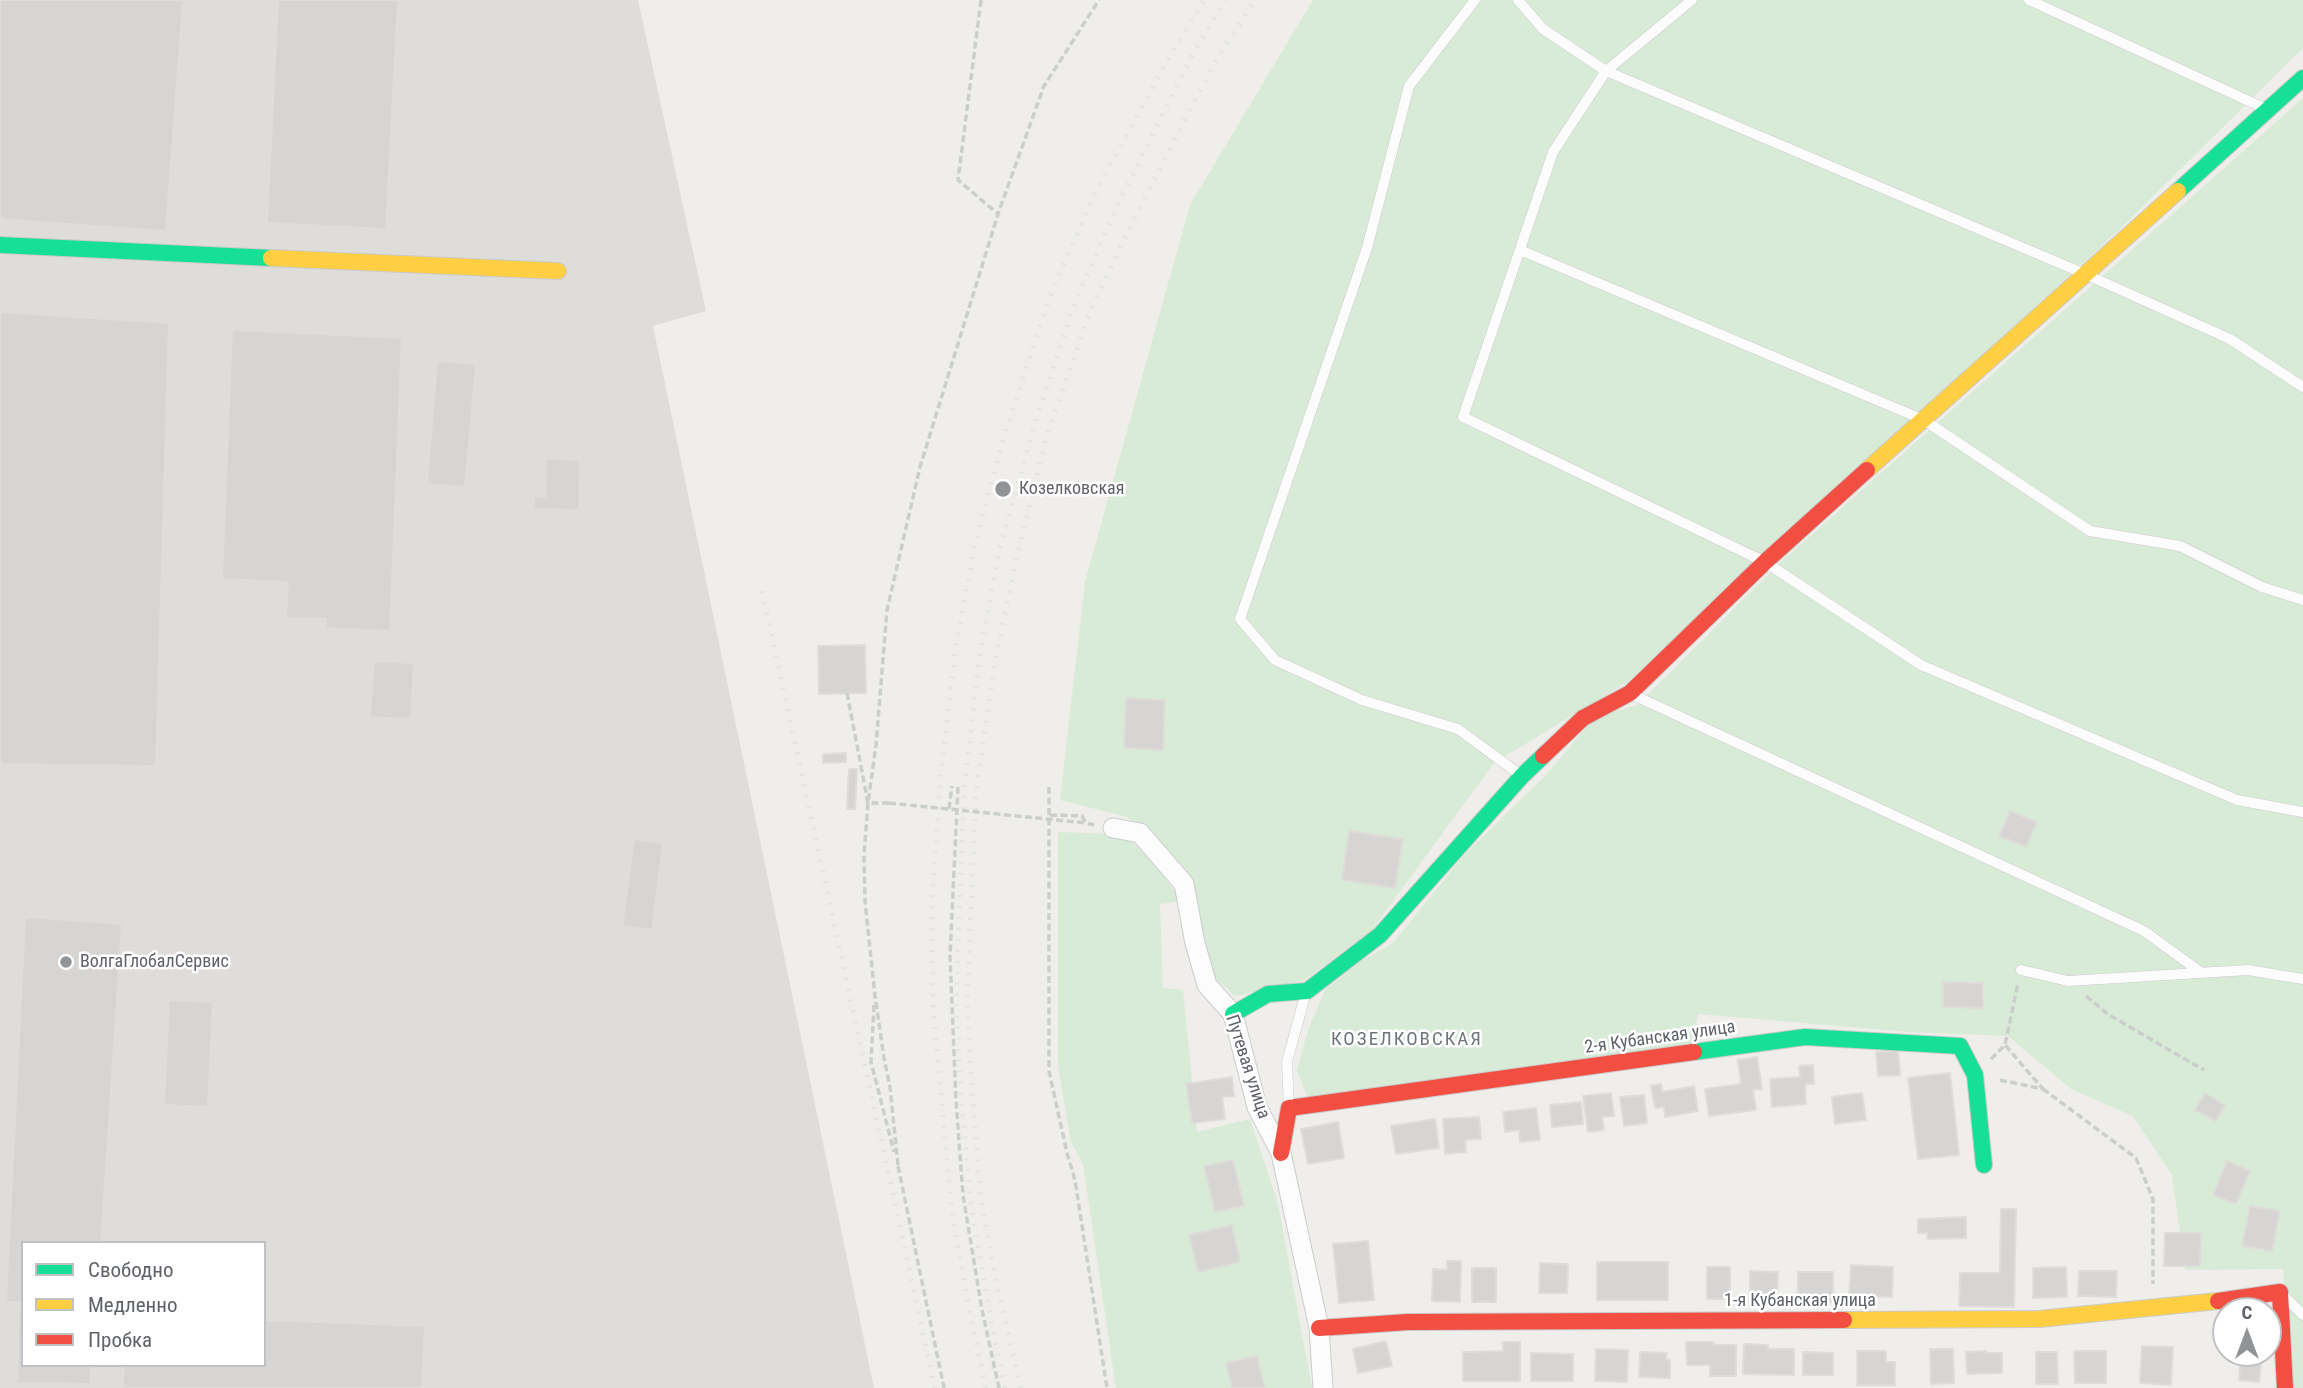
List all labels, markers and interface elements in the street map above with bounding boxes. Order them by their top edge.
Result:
place label: Козелковская [1019,478,1124,500]
marker: Козелковская [993,479,1013,499]
place label: ВолгаГлобалСервис [80,951,229,973]
marker: ВолгаГлобалСервис [58,954,74,970]
street label: Путевая улица [1220,1012,1274,1122]
street label: 2-я Кубанская улица [1583,1017,1737,1059]
district label: КОЗЕЛКОВСКАЯ [1333,1029,1481,1051]
legend [21,1241,266,1367]
text: Свободно [88,1258,174,1282]
street label: 1-я Кубанская улица [1724,1290,1876,1312]
text: Медленно [88,1293,177,1317]
north arrow [2212,1297,2282,1367]
text: С [2242,1301,2252,1324]
text: Пробка [88,1328,152,1352]

